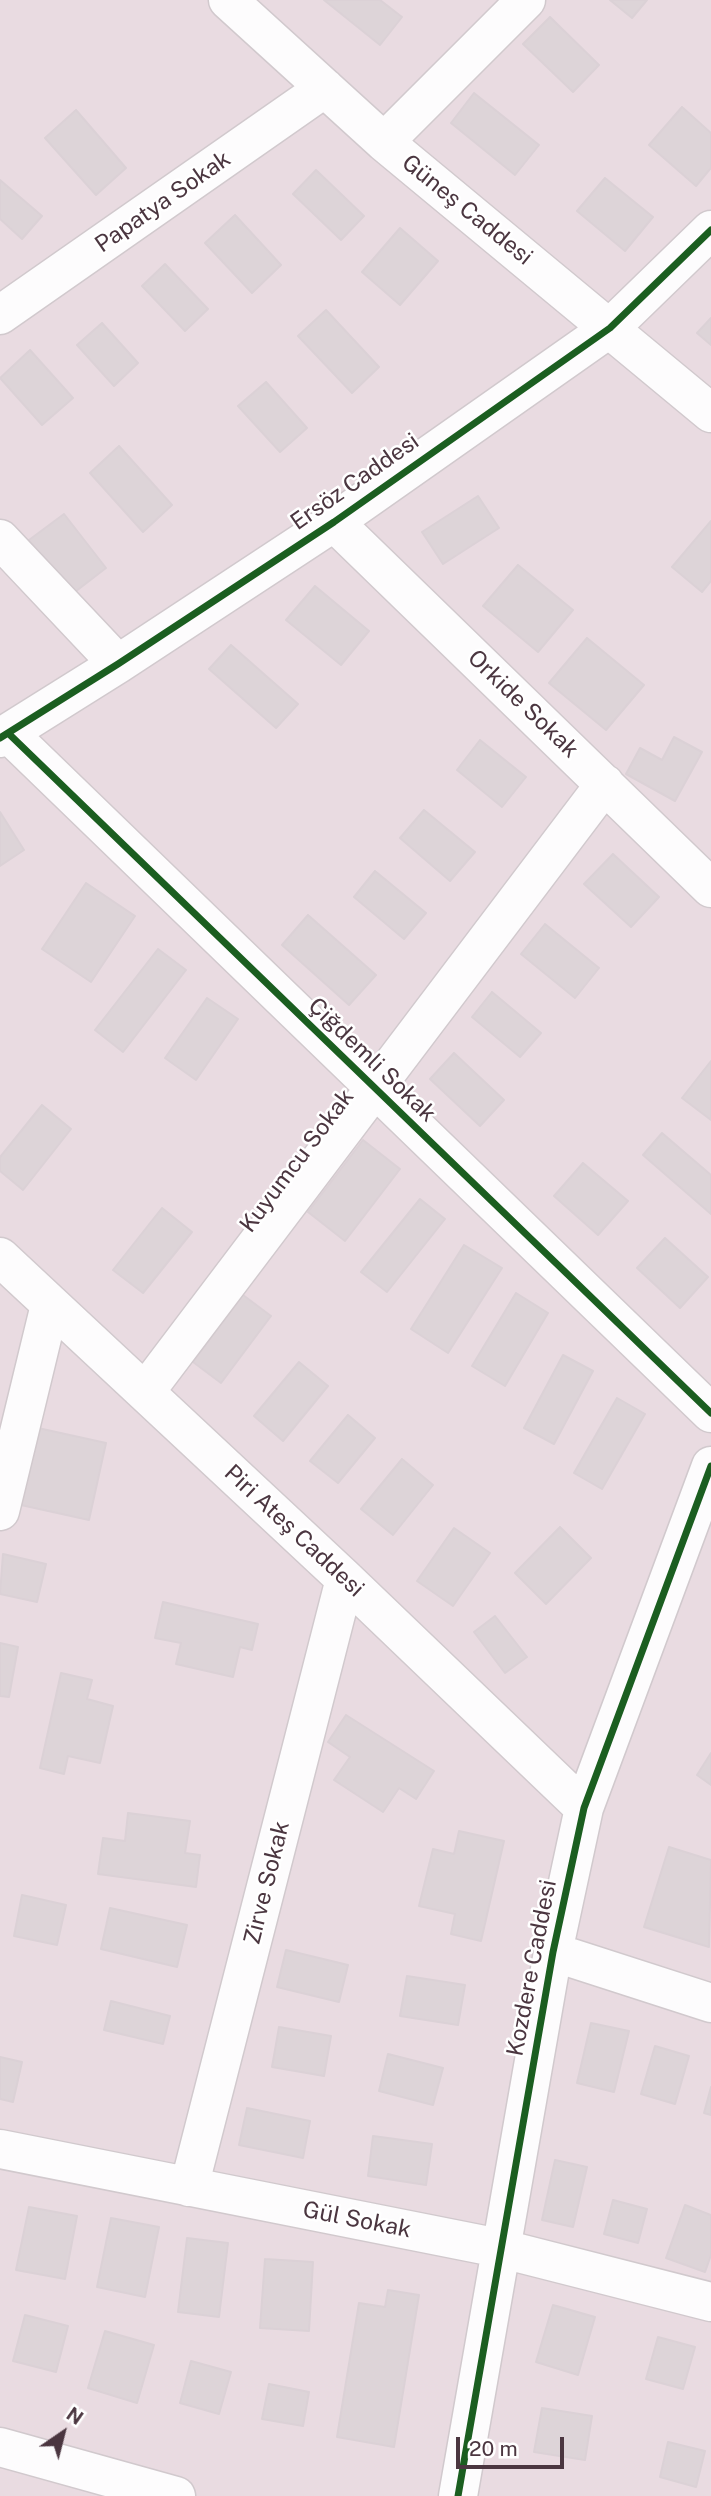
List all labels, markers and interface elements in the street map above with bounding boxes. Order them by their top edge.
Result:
street label: Papatya Sokak [90,145,236,259]
street label: Güneş Caddesi [396,149,538,271]
street label: Ersöz Caddesi [286,428,424,536]
street label: Orkide Sokak [462,644,584,764]
street label: Çiğdemli Sokak [302,992,442,1128]
street label: Kuyumcu Sokak [234,1084,360,1238]
street label: Piri Ateş Caddesi [218,1459,370,1603]
street label: Zirve Sokak [238,1819,296,1947]
street label: Kozdere Caddesi [501,1877,563,2059]
street label: Gül Sokak [301,2196,413,2244]
north arrow [28,2398,98,2468]
text: N [63,2403,87,2429]
scale bar [459,2422,568,2466]
text: 20 m [469,2436,518,2461]

